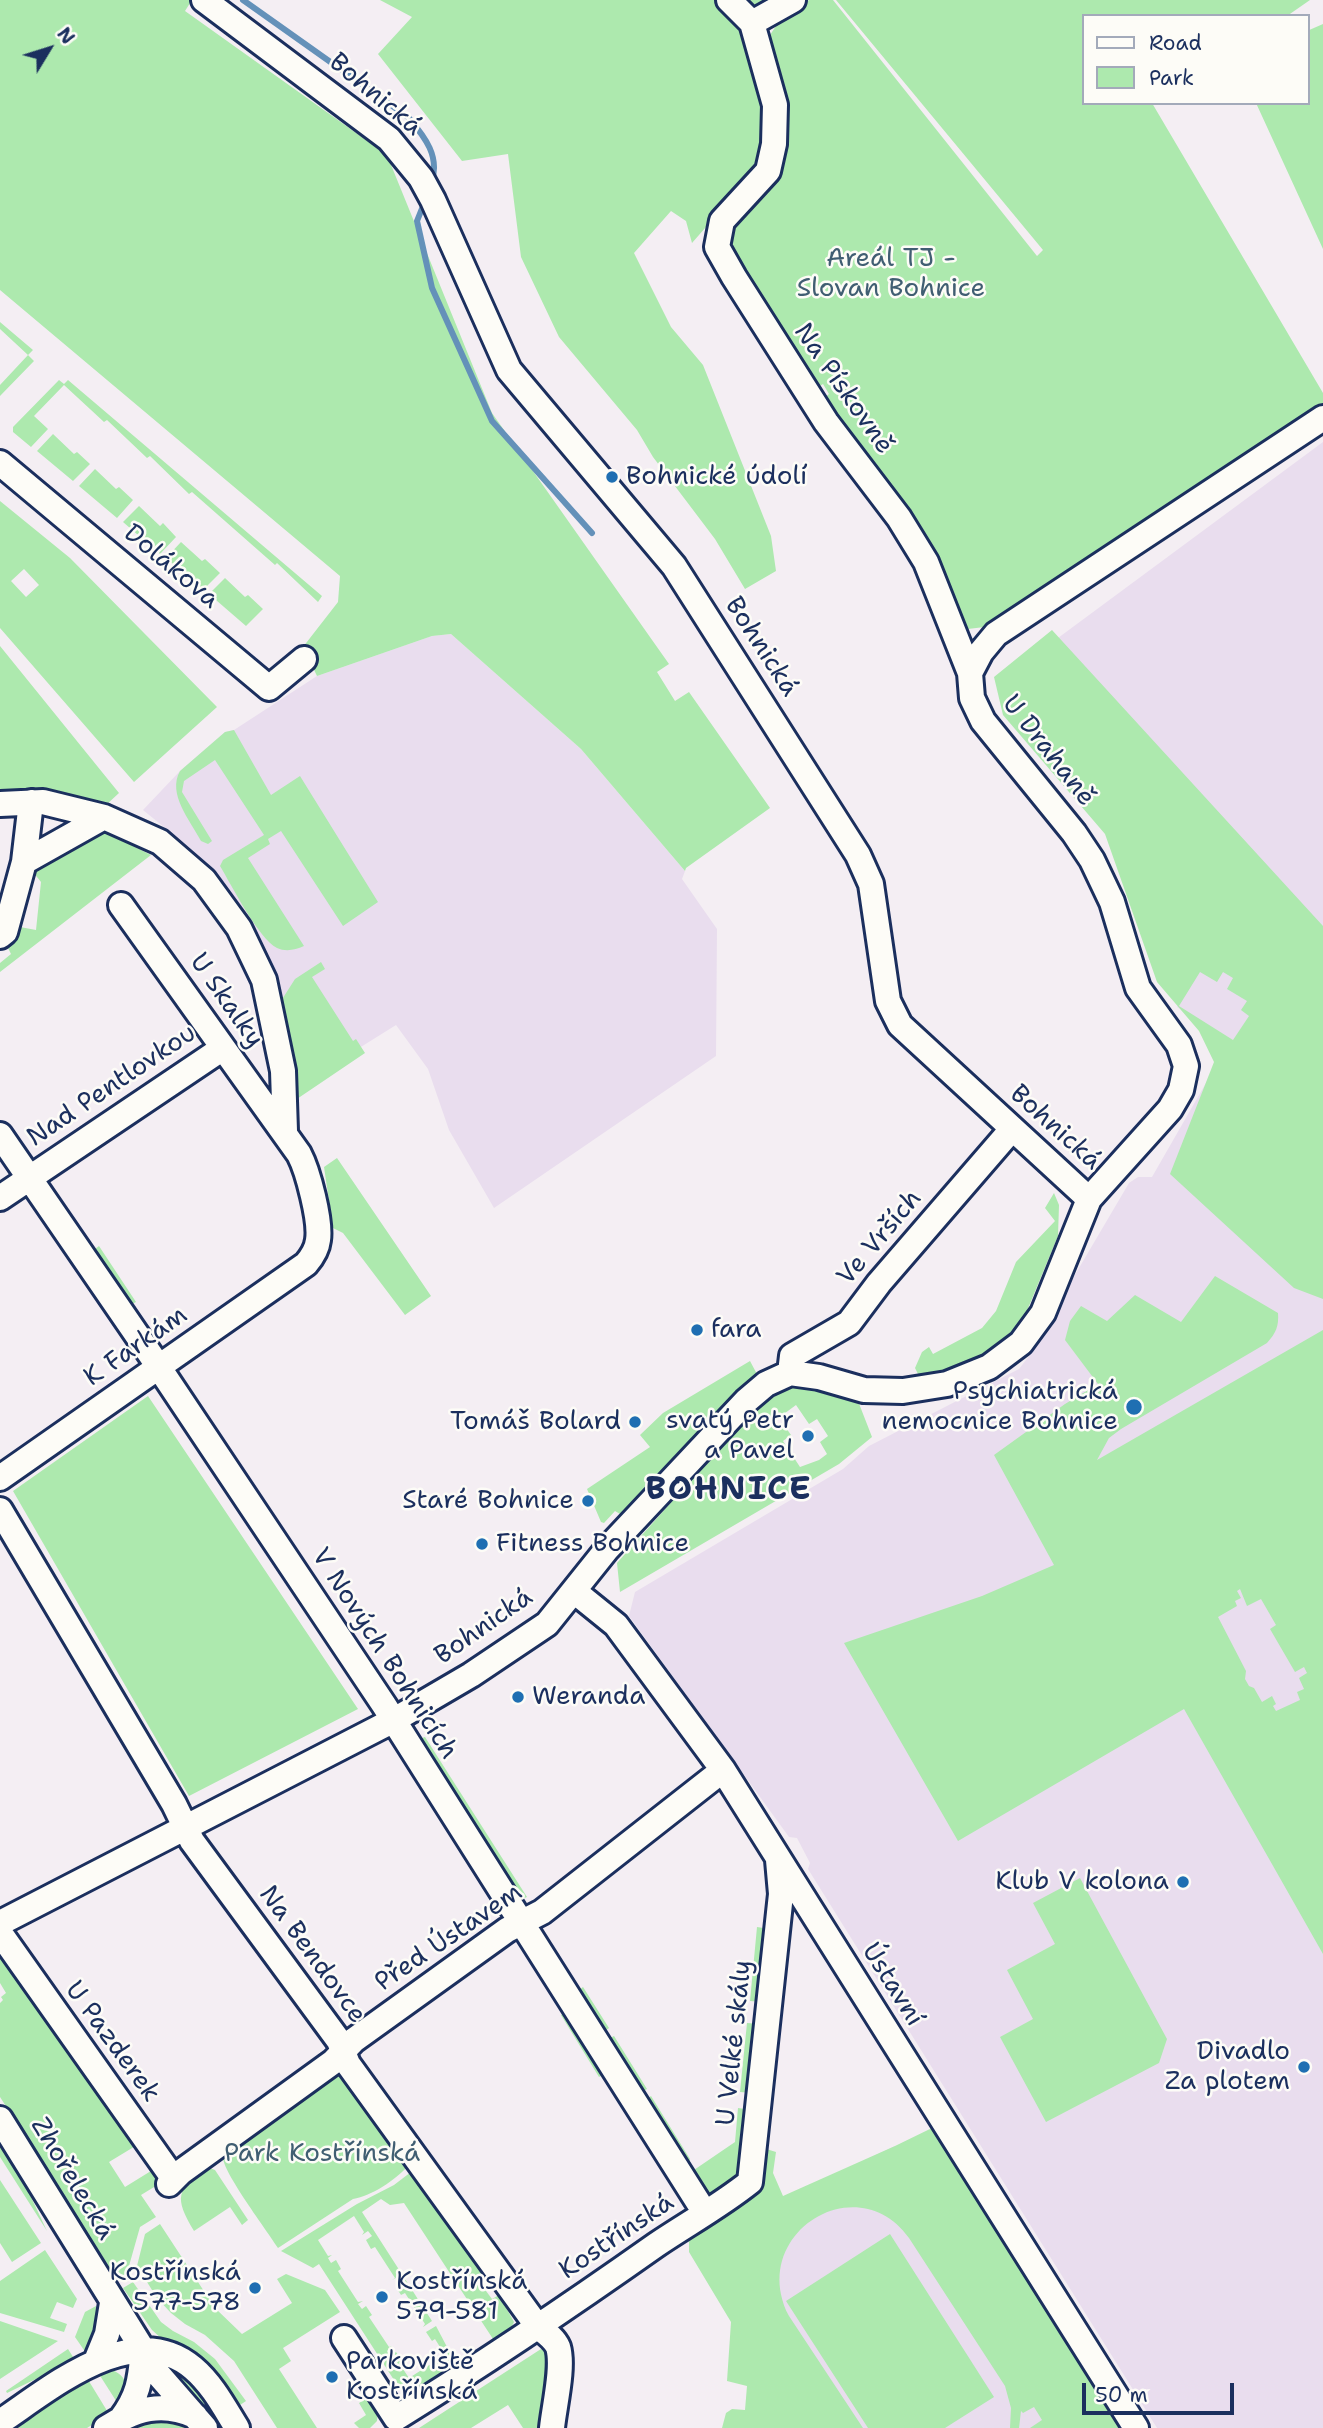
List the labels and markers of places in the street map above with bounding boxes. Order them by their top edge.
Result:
place label: Bohnické údolí [626,461,807,493]
marker: Bohnické údolí [604,469,620,485]
place label: fara [711,1314,762,1346]
marker: fara [689,1322,705,1338]
place label: Psychiatrická nemocnice Bohnice [882,1376,1118,1438]
marker: Psychiatrická nemocnice Bohnice [1124,1397,1144,1417]
place label: svatý Petr a Pavel [666,1405,794,1466]
place label: Tomáš Bolard [450,1406,621,1438]
marker: Tomáš Bolard [627,1414,643,1430]
marker: svatý Petr a Pavel [800,1428,816,1444]
place label: Staré Bohnice [402,1485,574,1517]
marker: Staré Bohnice [580,1493,596,1509]
place label: Fitness Bohnice [496,1528,689,1560]
marker: Fitness Bohnice [474,1536,490,1552]
place label: Weranda [532,1681,645,1713]
marker: Weranda [510,1689,526,1705]
place label: Klub V kolona [995,1866,1169,1898]
marker: Klub V kolona [1175,1874,1191,1890]
place label: Divadlo Za plotem [1165,2036,1290,2098]
marker: Divadlo Za plotem [1296,2059,1312,2075]
place label: Kostřínská 577-578 [110,2257,241,2318]
place label: Kostřínská 579-581 [396,2266,527,2328]
marker: Kostřínská 577-578 [247,2280,263,2296]
marker: Kostřínská 579-581 [374,2289,390,2305]
place label: Parkoviště Kostřínská [346,2346,477,2408]
marker: Parkoviště Kostřínská [324,2369,340,2385]

